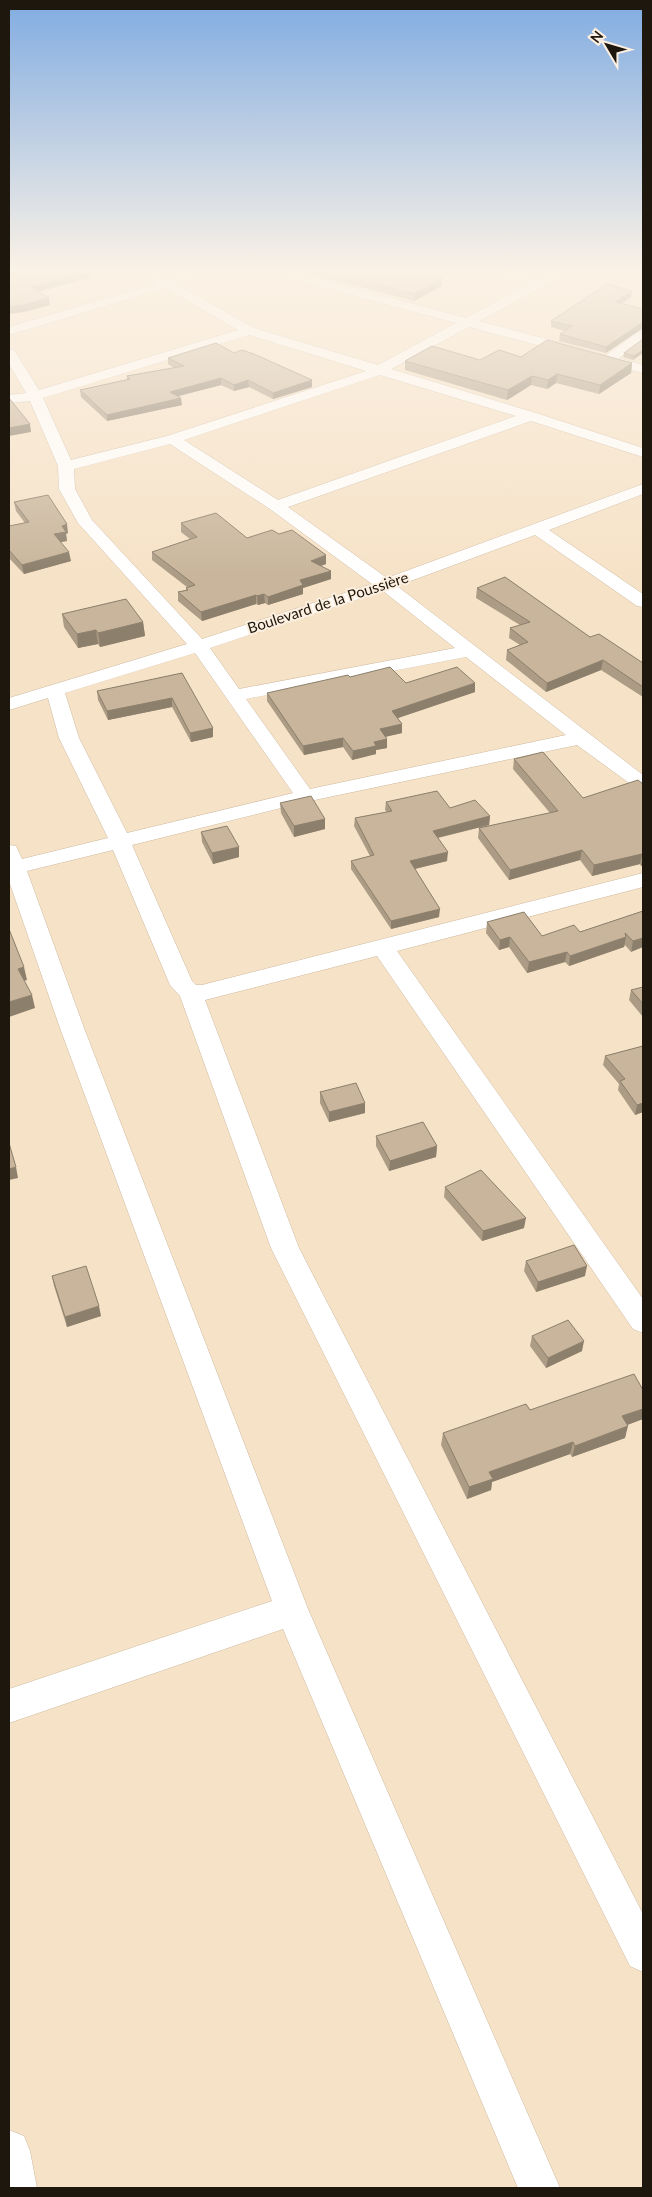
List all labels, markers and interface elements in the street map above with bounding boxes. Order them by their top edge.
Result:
north arrow [582,20,632,70]
text: N [586,27,606,46]
street label: Boulevard de la Poussière [245,567,411,637]

